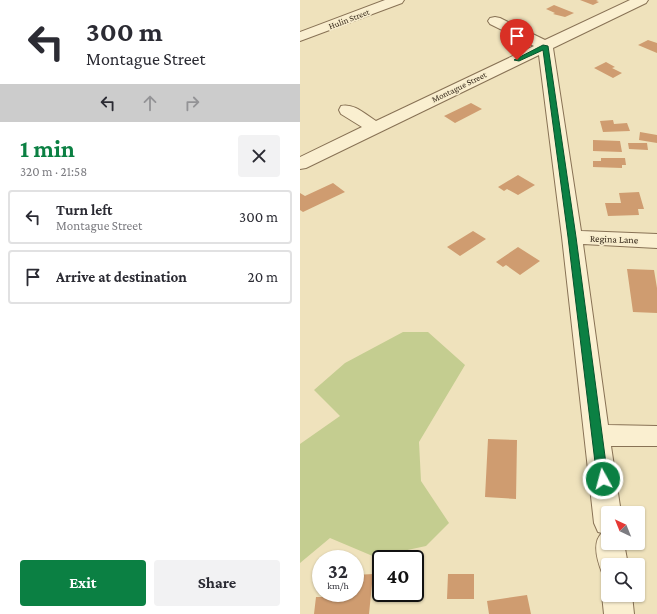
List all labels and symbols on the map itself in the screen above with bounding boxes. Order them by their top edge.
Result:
street label: Hulin Street [327,6,372,31]
pin [500,19,534,60]
street label: Montague Street [430,69,489,105]
street label: Regina Lane [590,233,639,245]
position arrow [582,458,624,500]
north arrow [601,506,645,550]
speed limit sign: 40 [372,550,424,602]

